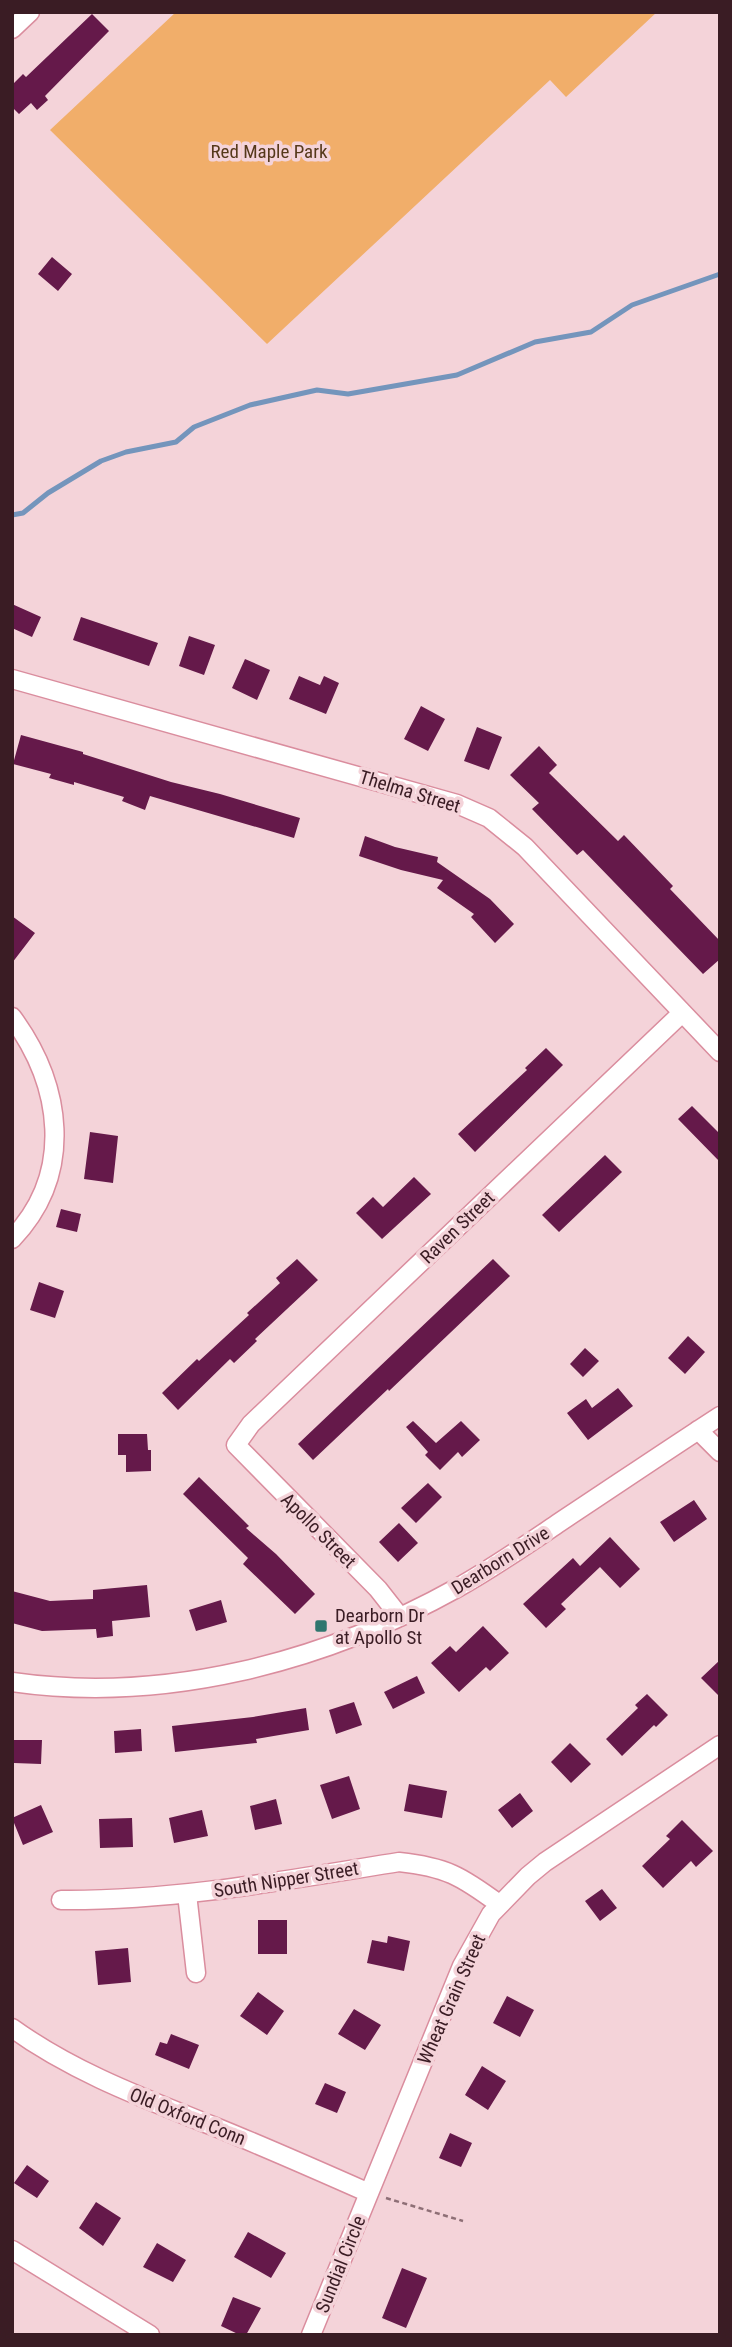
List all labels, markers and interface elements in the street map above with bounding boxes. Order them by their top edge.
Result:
park label: Red Maple Park [210,140,328,163]
street label: Thelma Street [356,765,463,818]
street label: Raven Street [416,1186,499,1268]
street label: Apollo Street [276,1488,361,1573]
street label: Dearborn Drive [447,1521,553,1600]
place label: Dearborn Dr at Apollo St [335,1604,425,1649]
marker: Dearborn Dr at Apollo St [313,1618,329,1634]
street label: South Nipper Street [212,1857,360,1902]
street label: Wheat Grain Street [413,1931,490,2068]
street label: Old Oxford Conn [126,2083,249,2150]
street label: Sundial Circle [311,2212,370,2316]

